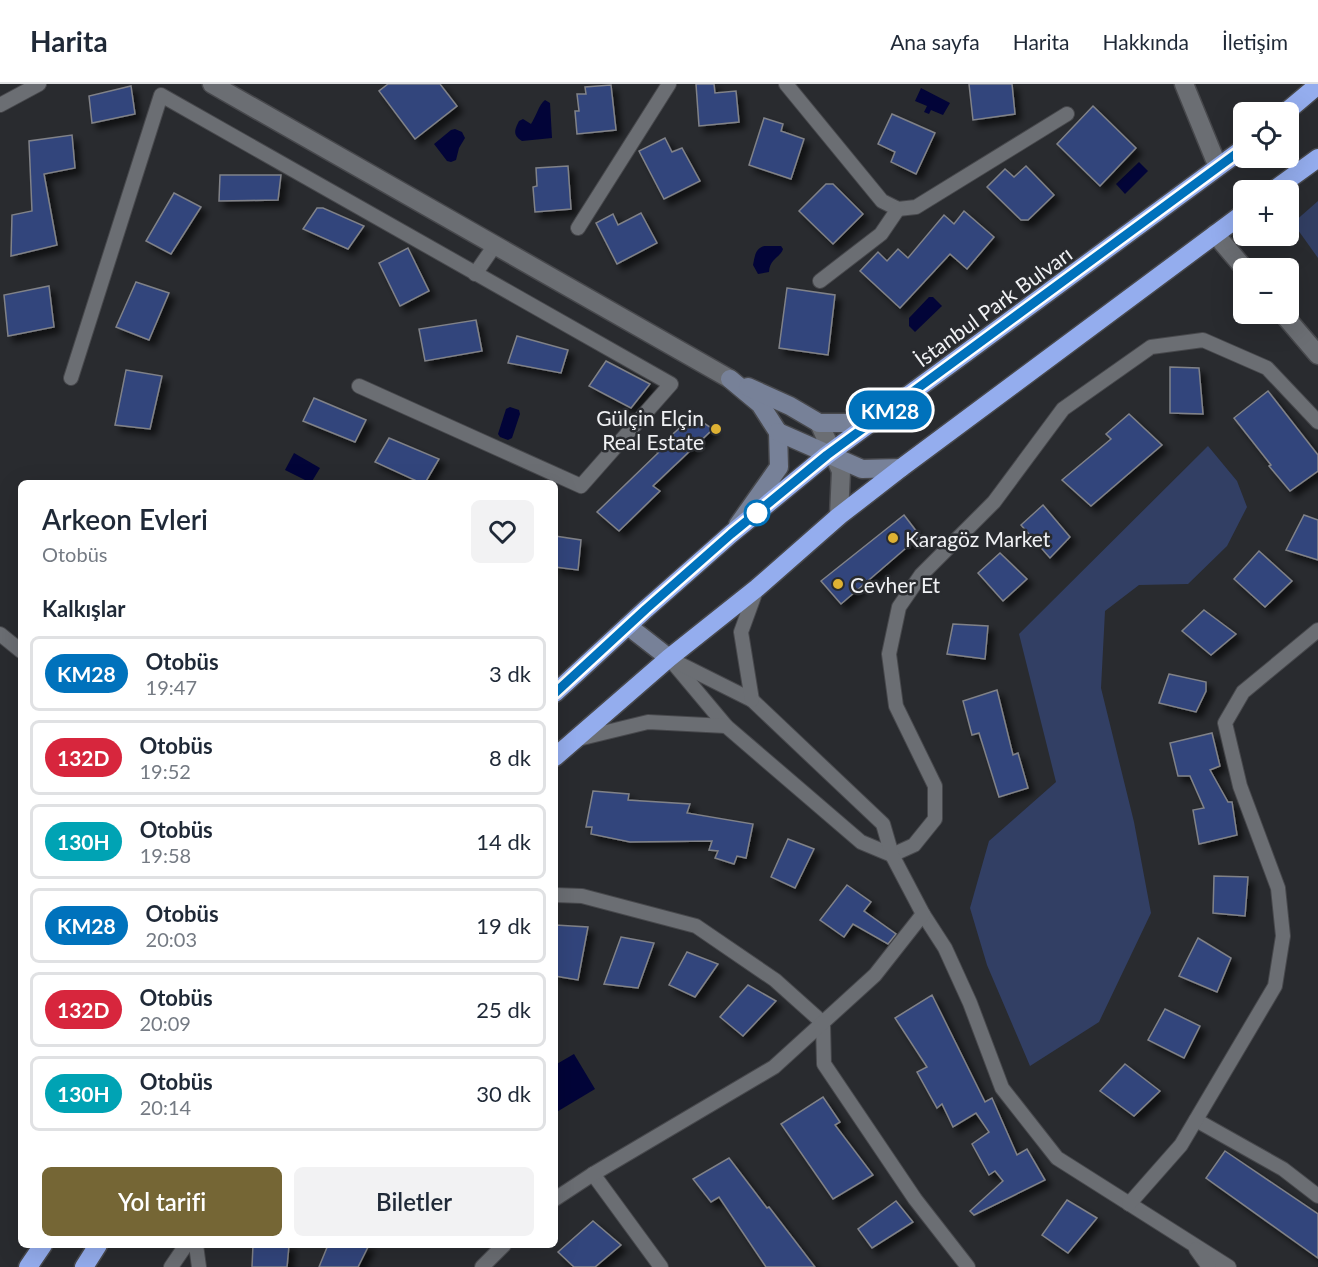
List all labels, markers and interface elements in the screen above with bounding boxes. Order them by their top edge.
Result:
text: Harita [30,24,108,58]
text: Ana sayfa [890,29,980,54]
text: Harita [1013,29,1069,54]
text: Hakkında [1102,29,1189,54]
text: İletişim [1222,29,1288,54]
map controls [1233,102,1299,324]
button: locate [1233,102,1299,168]
button: + [1233,180,1299,246]
street label: İstanbul Park Bulvarı [909,241,1077,371]
button: − [1233,258,1299,324]
line badge: KM28 [848,390,932,430]
text: KM28 [861,398,919,423]
place label: Gülçin Elçin Real Estate [596,405,704,454]
marker: Gülçin Elçin Real Estate [709,422,723,436]
button: heart [471,500,534,563]
unlabelled marker [744,500,770,526]
text: Arkeon Evleri [42,502,208,536]
place label: Karagöz Market [905,526,1051,551]
marker: Karagöz Market [886,531,900,545]
text: Otobüs [42,542,107,566]
place label: Cevher Et [850,572,941,597]
marker: Cevher Et [831,577,845,591]
text: Kalkışlar [42,595,126,622]
text: Otobüs [146,648,219,675]
text: 3 dk [489,660,531,687]
text: KM28 [57,661,116,686]
text: 19:47 [146,675,197,699]
text: Otobüs [140,732,213,759]
text: 8 dk [489,744,531,771]
text: 132D [57,745,110,770]
text: 19:52 [140,759,191,783]
text: Otobüs [140,816,213,843]
text: 14 dk [476,828,531,855]
text: 130H [57,829,110,854]
text: 19:58 [140,843,191,867]
text: Otobüs [146,900,219,927]
text: 19 dk [476,912,531,939]
text: KM28 [57,913,116,938]
text: 20:03 [146,927,197,951]
text: Otobüs [140,984,213,1011]
text: 25 dk [476,996,531,1023]
text: 132D [57,997,110,1022]
text: 20:09 [140,1011,191,1035]
text: Otobüs [140,1068,213,1095]
text: 30 dk [476,1080,531,1107]
text: 130H [57,1081,110,1106]
text: 20:14 [140,1095,191,1119]
button: Yol tarifi [42,1167,282,1236]
button: Biletler [294,1167,534,1236]

